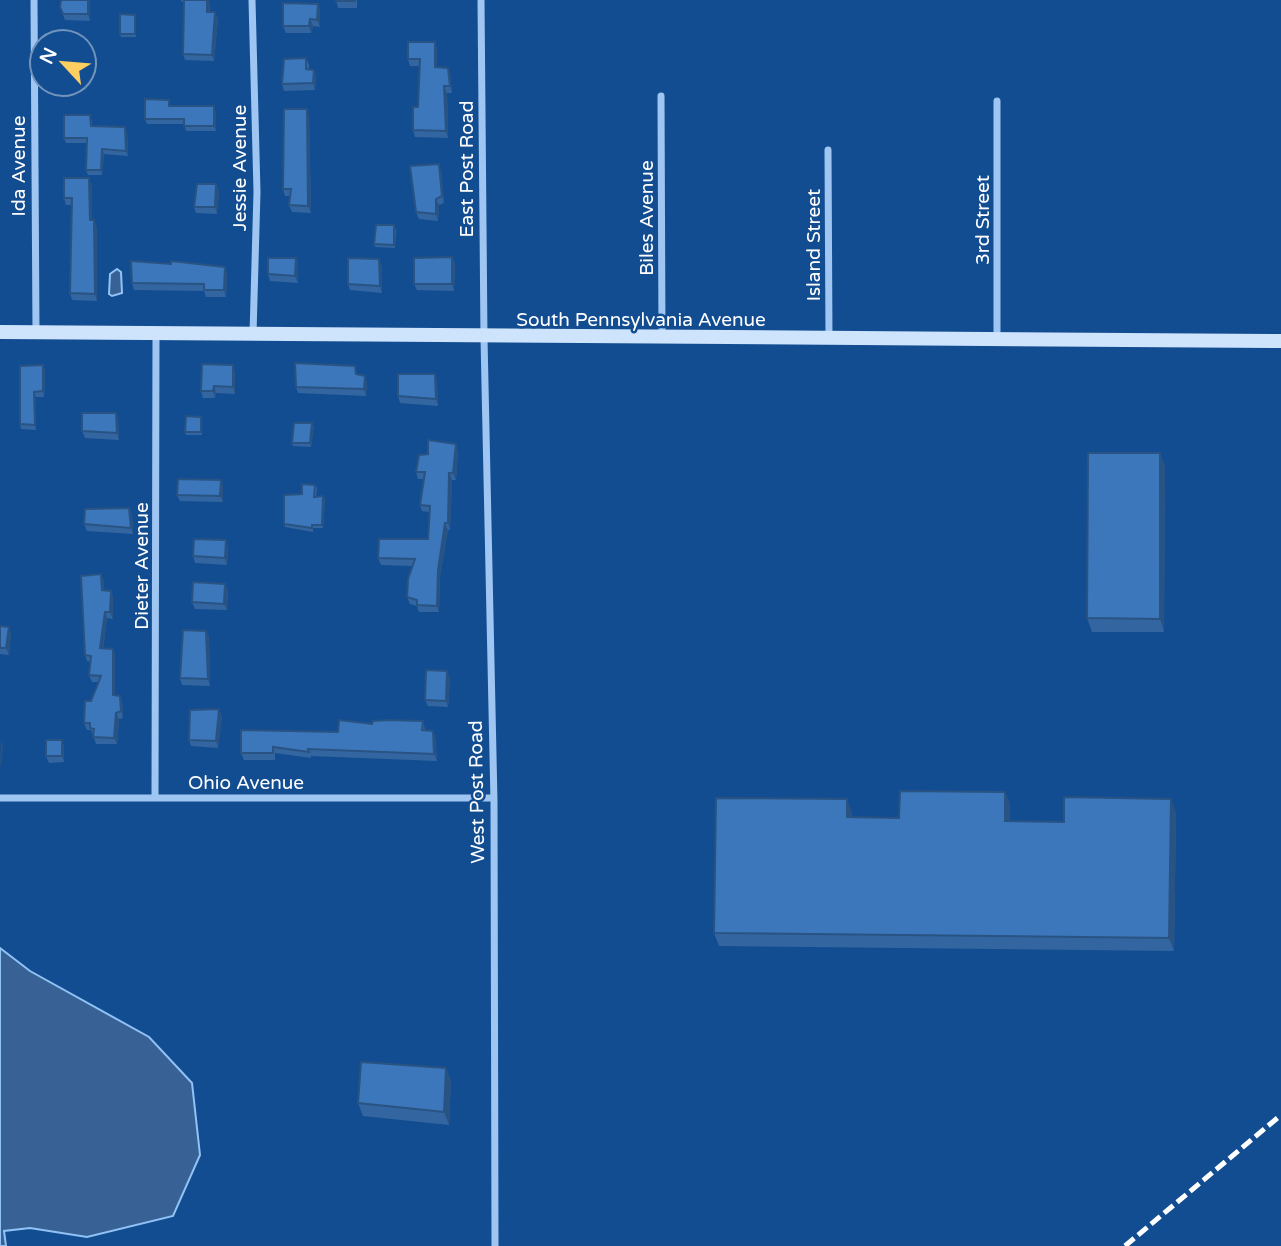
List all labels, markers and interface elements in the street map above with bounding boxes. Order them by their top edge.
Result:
north arrow [28,28,98,98]
text: N [35,44,62,68]
street label: East Post Road [456,101,478,237]
street label: Jessie Avenue [229,105,251,231]
street label: Ida Avenue [8,116,30,216]
street label: Biles Avenue [636,160,658,276]
street label: 3rd Street [972,175,994,265]
street label: Island Street [803,189,825,301]
street label: South Pennsylvania Avenue [516,309,766,331]
street label: Dieter Avenue [131,502,153,630]
street label: West Post Road [465,720,489,864]
street label: Ohio Avenue [188,772,304,794]

